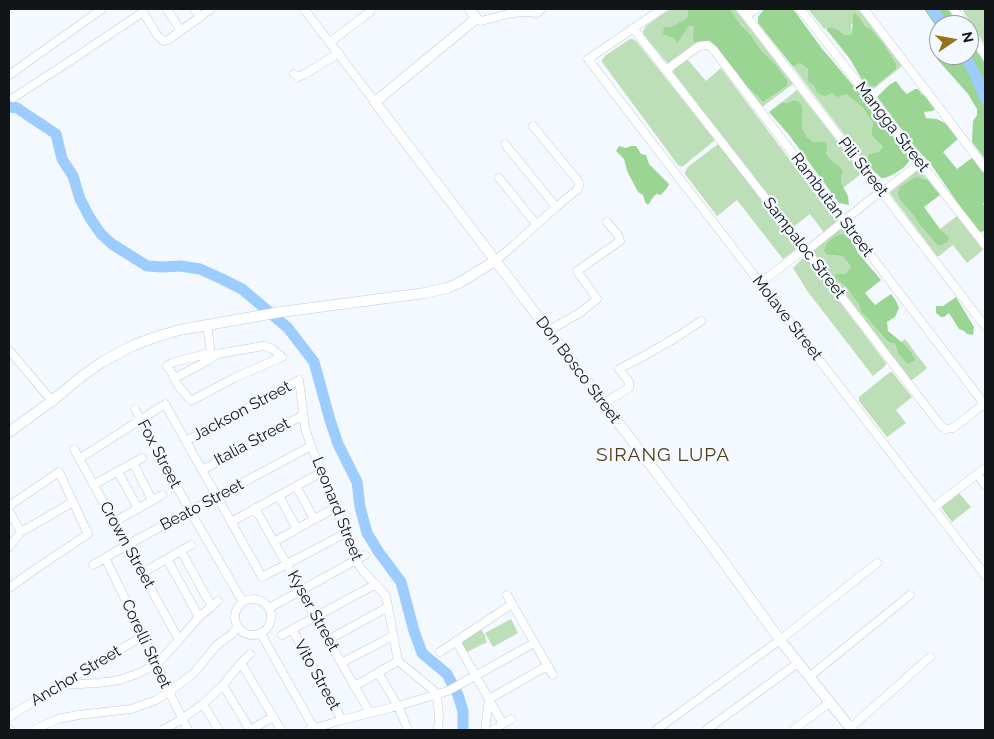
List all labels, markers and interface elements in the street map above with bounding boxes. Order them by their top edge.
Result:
north arrow [929,15,979,65]
text: N [959,30,977,44]
street label: Mangga Street [851,78,933,176]
street label: Pili Street [834,134,892,200]
street label: Rambutan Street [787,149,877,261]
street label: Sampaloc Street [759,194,849,302]
street label: Molave Street [748,272,826,364]
street label: Don Bosco Street [532,313,624,427]
street label: Jackson Street [190,377,294,445]
street label: Italia Street [211,414,293,470]
street label: Fox Street [133,417,185,491]
district label: SIRANG LUPA [595,444,731,466]
street label: Leonard Street [308,454,366,564]
street label: Beato Street [157,475,247,535]
street label: Crown Street [95,498,159,592]
street label: Kyser Street [283,567,343,655]
street label: Corelli Street [117,596,175,692]
street label: Vito Street [290,636,344,714]
street label: Anchor Street [27,642,125,710]

